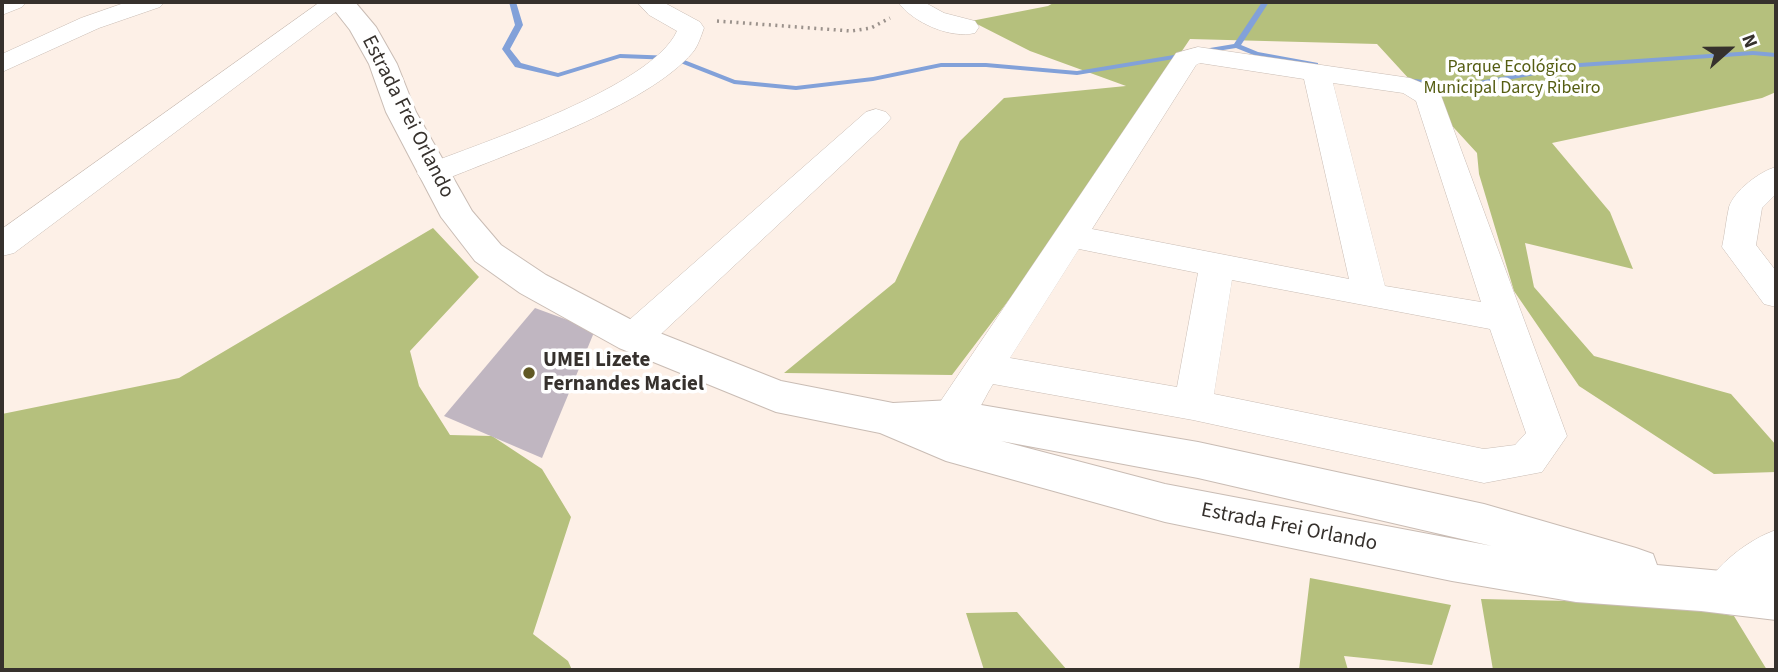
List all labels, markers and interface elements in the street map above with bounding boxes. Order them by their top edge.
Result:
north arrow [1694,14,1764,84]
text: N [1734,31,1764,52]
street label: Estrada Frei Orlando [355,32,459,202]
park label: Parque Ecológico Municipal Darcy Ribeiro [1423,57,1601,100]
place label: UMEI Lizete Fernandes Maciel [543,348,704,398]
marker: UMEI Lizete Fernandes Maciel [521,365,537,381]
street label: Estrada Frei Orlando [1199,499,1379,557]

